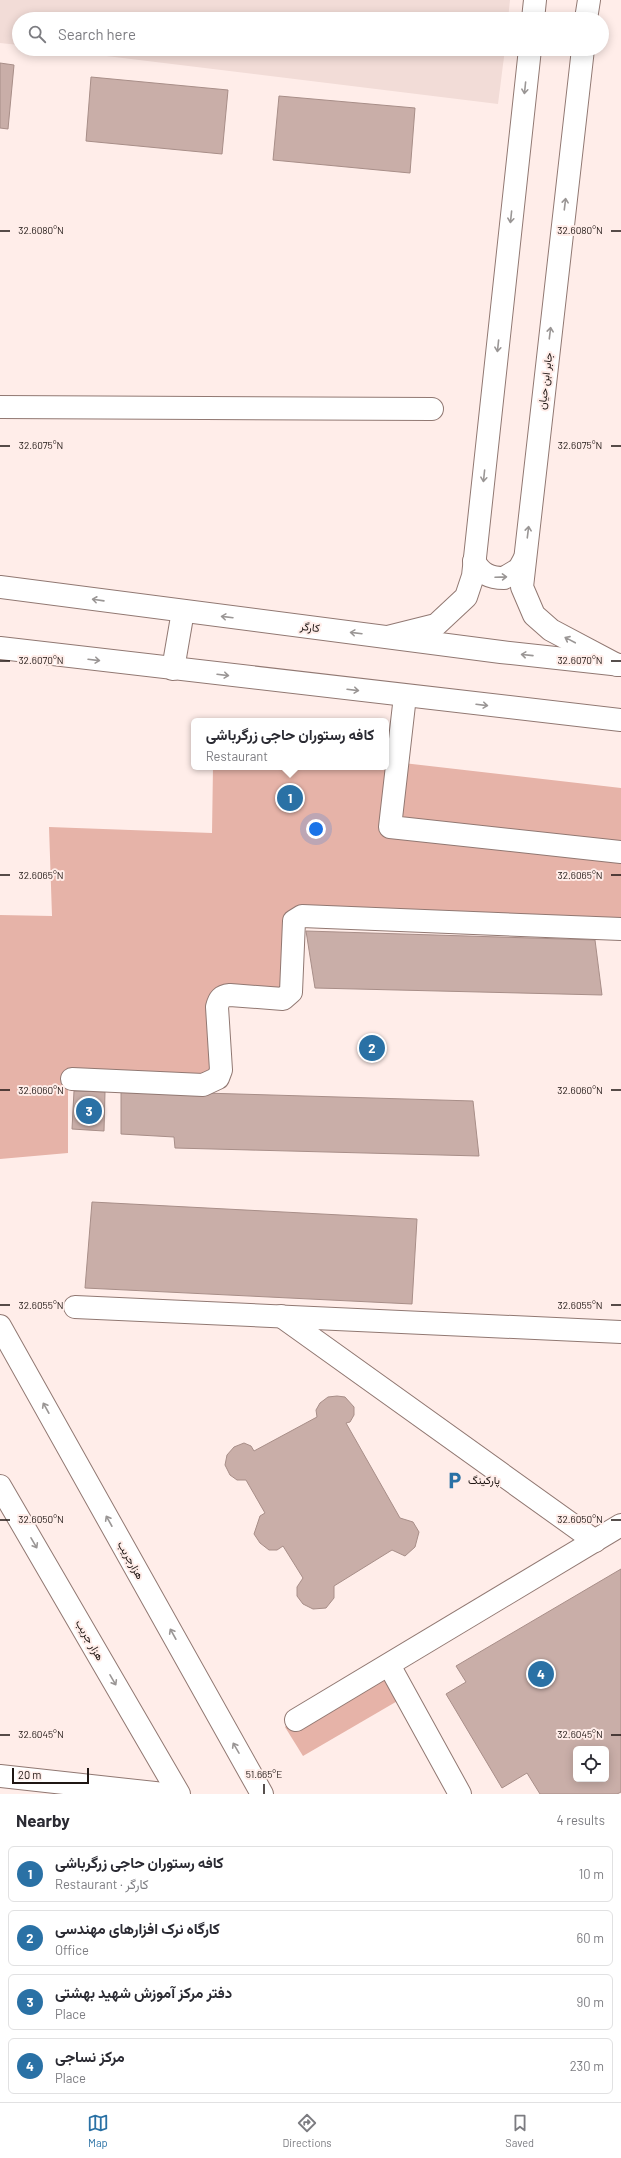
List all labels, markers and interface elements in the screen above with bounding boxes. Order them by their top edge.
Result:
search box [12,12,609,56]
icon: search [26,23,48,45]
text: Search here [58,25,136,43]
one-way arrow [522,81,529,94]
one-way arrow [561,198,569,211]
one-way arrow [508,210,515,223]
text: 32.6080°N [18,224,64,236]
text: 32.6080°N [557,224,603,236]
one-way arrow [547,327,554,340]
one-way arrow [494,339,501,352]
street label: جابر ابن حیان [535,352,555,410]
text: 32.6075°N [19,439,63,451]
text: 32.6075°N [558,439,602,451]
one-way arrow [480,469,487,482]
one-way arrow [524,526,531,539]
one-way arrow [494,574,507,581]
one-way arrow [92,596,105,604]
one-way arrow [221,613,234,621]
street label: کارگر [298,619,321,635]
one-way arrow [350,629,363,637]
one-way arrow [565,636,577,643]
one-way arrow [521,651,534,659]
text: 32.6070°N [18,654,64,666]
text: 32.6070°N [557,654,603,666]
one-way arrow [87,656,100,664]
one-way arrow [216,671,229,679]
one-way arrow [346,686,359,694]
one-way arrow [475,701,488,708]
popup [191,718,389,770]
text: کافه رستوران حاجی زرگرباشی [206,725,374,743]
text: Restaurant [206,748,268,764]
pin: 1 [277,783,303,813]
your location [306,819,326,839]
text: 32.6065°N [19,869,63,881]
text: 32.6065°N [558,869,602,881]
pin: 2 [359,1033,385,1063]
text: 32.6060°N [18,1084,64,1096]
text: 32.6060°N [557,1084,603,1096]
pin: 3 [76,1096,102,1126]
text: 32.6055°N [19,1299,63,1311]
text: 32.6055°N [558,1299,602,1311]
one-way arrow [41,1402,49,1414]
parking icon: پارکینگ [445,1470,465,1490]
place label: پارکینگ [468,1473,500,1488]
text: 32.6050°N [18,1513,64,1525]
text: 32.6050°N [557,1513,603,1525]
one-way arrow [105,1515,113,1527]
one-way arrow [30,1537,38,1549]
street label: هزارجریب [115,1538,147,1582]
street label: هزار جریب [73,1617,107,1663]
one-way arrow [168,1629,176,1641]
pin: 4 [528,1659,554,1689]
one-way arrow [109,1674,117,1686]
text: 32.6045°N [18,1728,64,1740]
text: 32.6045°N [557,1728,603,1740]
one-way arrow [232,1742,240,1754]
map controls [573,1746,609,1782]
button: locate [573,1746,609,1782]
scale bar [12,1766,89,1785]
text: 20 m [18,1768,41,1781]
text: 51.665°E [246,1768,282,1780]
text: Nearby [16,1810,70,1830]
text: 4 results [557,1812,605,1828]
text: کافه رستوران حاجی زرگرباشی [55,1853,224,1871]
text: 1 [28,1866,32,1882]
text: 10 m [579,1866,604,1882]
text: Restaurant · کارگر [55,1876,149,1892]
text: کارگاه نرک افزارهای مهندسی [55,1919,220,1937]
text: 2 [26,1930,34,1946]
text: 60 m [577,1930,604,1946]
text: Office [55,1942,89,1958]
text: دفتر مرکز آموزش شهید بهشتی [55,1983,232,2001]
text: 3 [26,1994,34,2010]
text: 90 m [577,1994,604,2010]
text: Place [55,2006,86,2022]
text: مرکز نساجی [55,2047,125,2065]
text: 4 [26,2058,34,2074]
text: 230 m [570,2058,604,2074]
text: Place [55,2070,86,2086]
tab: Map [87,2112,109,2149]
tab: Directions [282,2112,332,2149]
tab: Saved [505,2112,534,2149]

